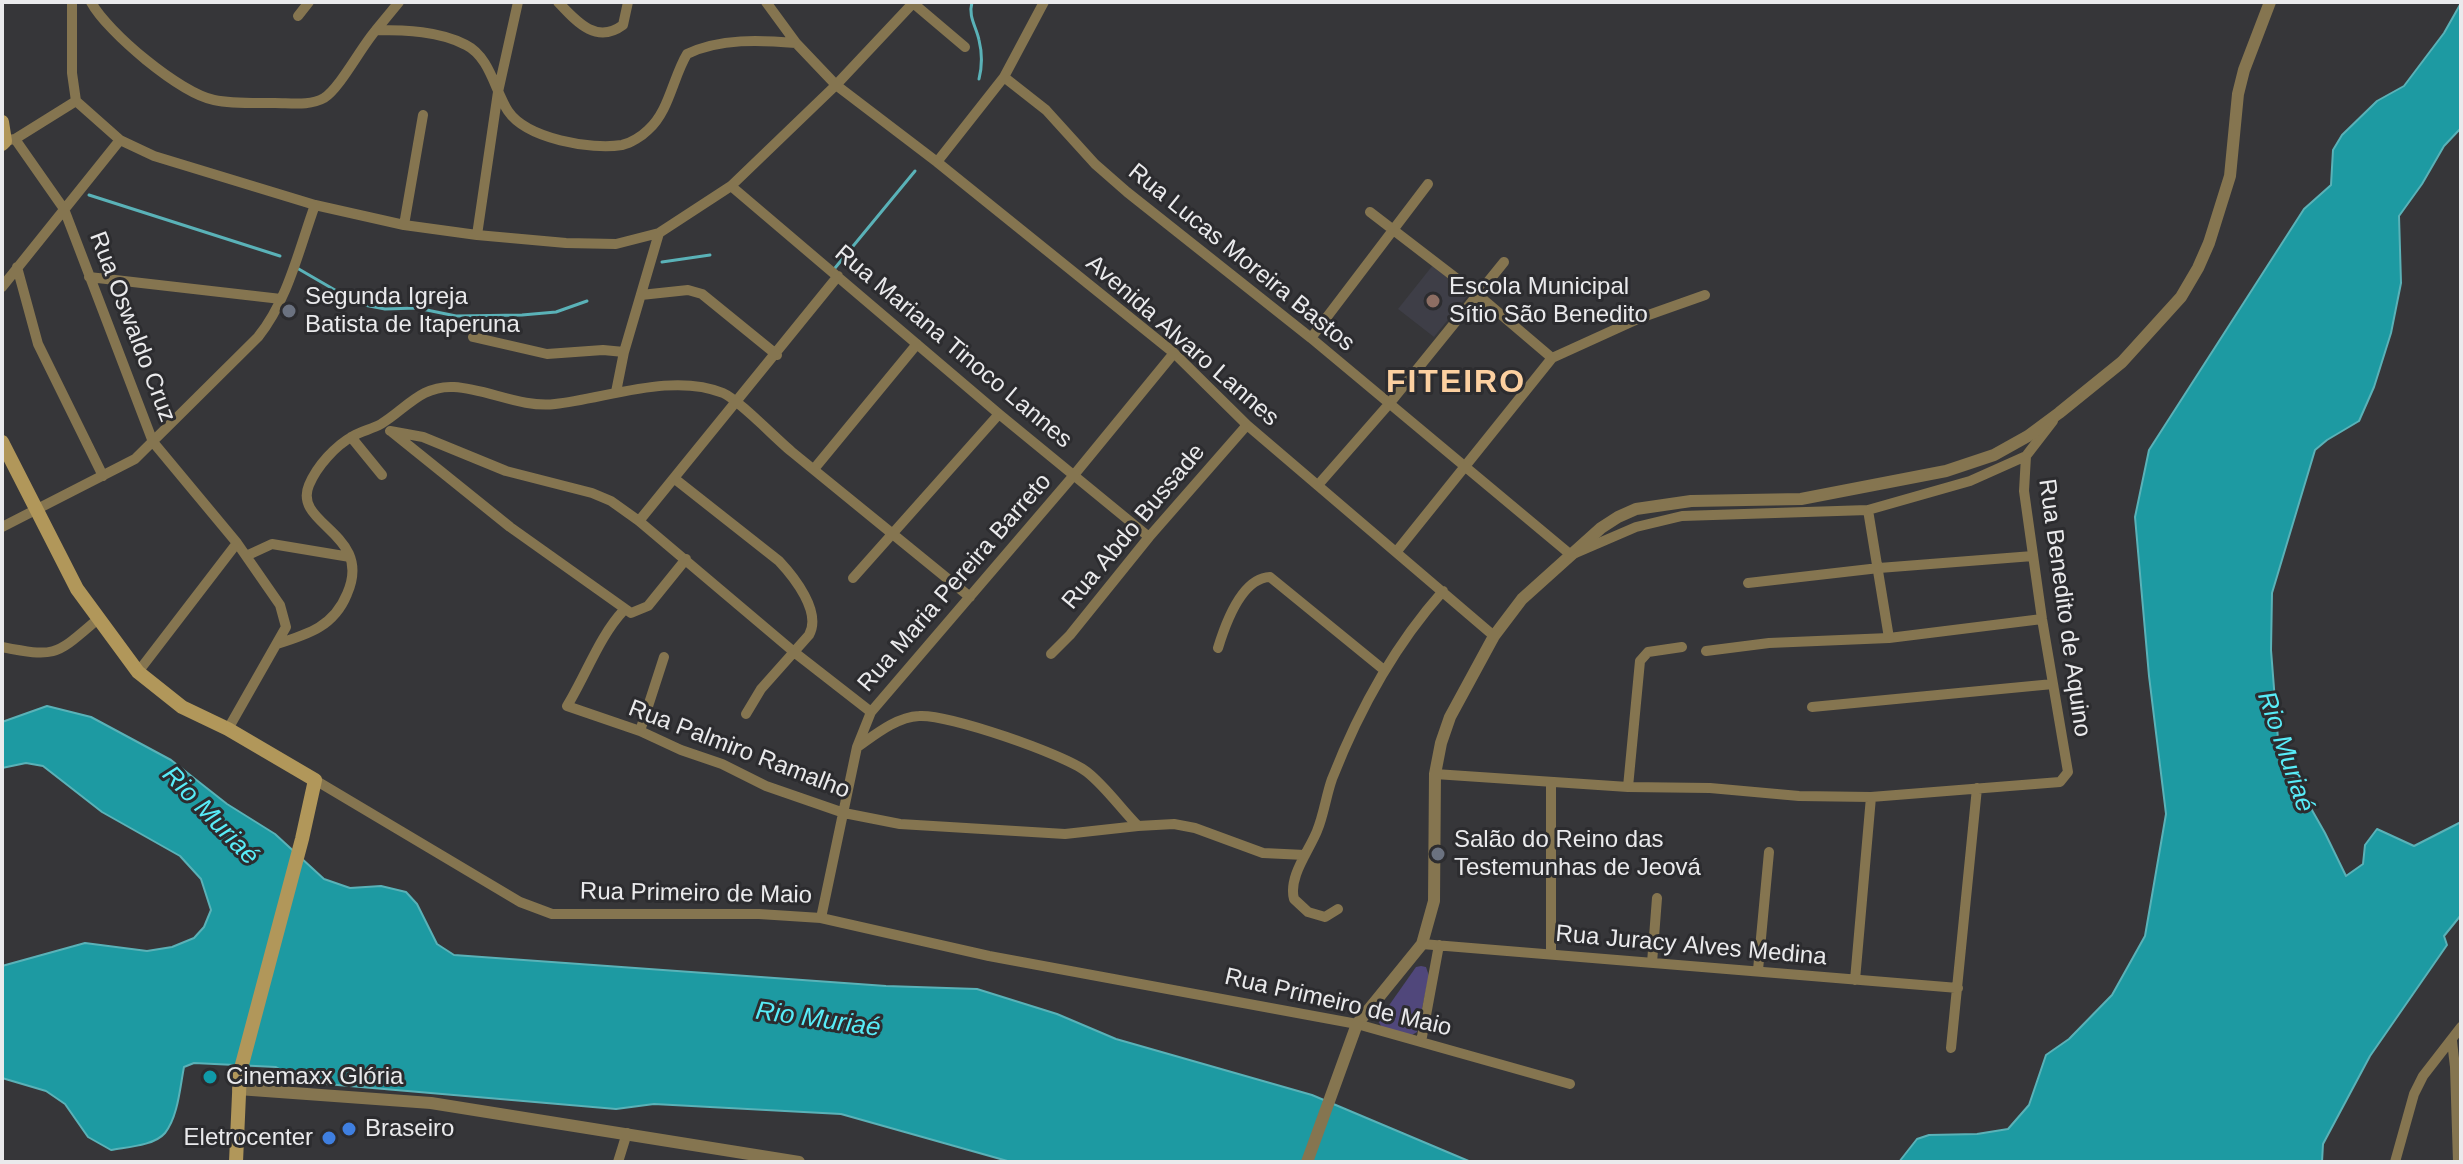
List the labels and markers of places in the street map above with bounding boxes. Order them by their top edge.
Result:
place label: Escola Municipal Sítio São Benedito [1449,273,1648,329]
place label: Segunda Igreja Batista de Itaperuna [305,283,520,339]
marker: Escola Municipal Sítio São Benedito [1424,292,1442,310]
marker: Segunda Igreja Batista de Itaperuna [280,302,298,320]
place label: Salão do Reino das Testemunhas de Jeová [1454,826,1701,882]
marker: Salão do Reino das Testemunhas de Jeová [1429,845,1447,863]
place label: Cinemaxx Glória [226,1063,403,1091]
marker: Cinemaxx Glória [201,1068,219,1086]
place label: Braseiro [365,1115,454,1143]
marker: Braseiro [340,1120,358,1138]
place label: Eletrocenter [184,1124,313,1152]
marker: Eletrocenter [320,1129,338,1147]

